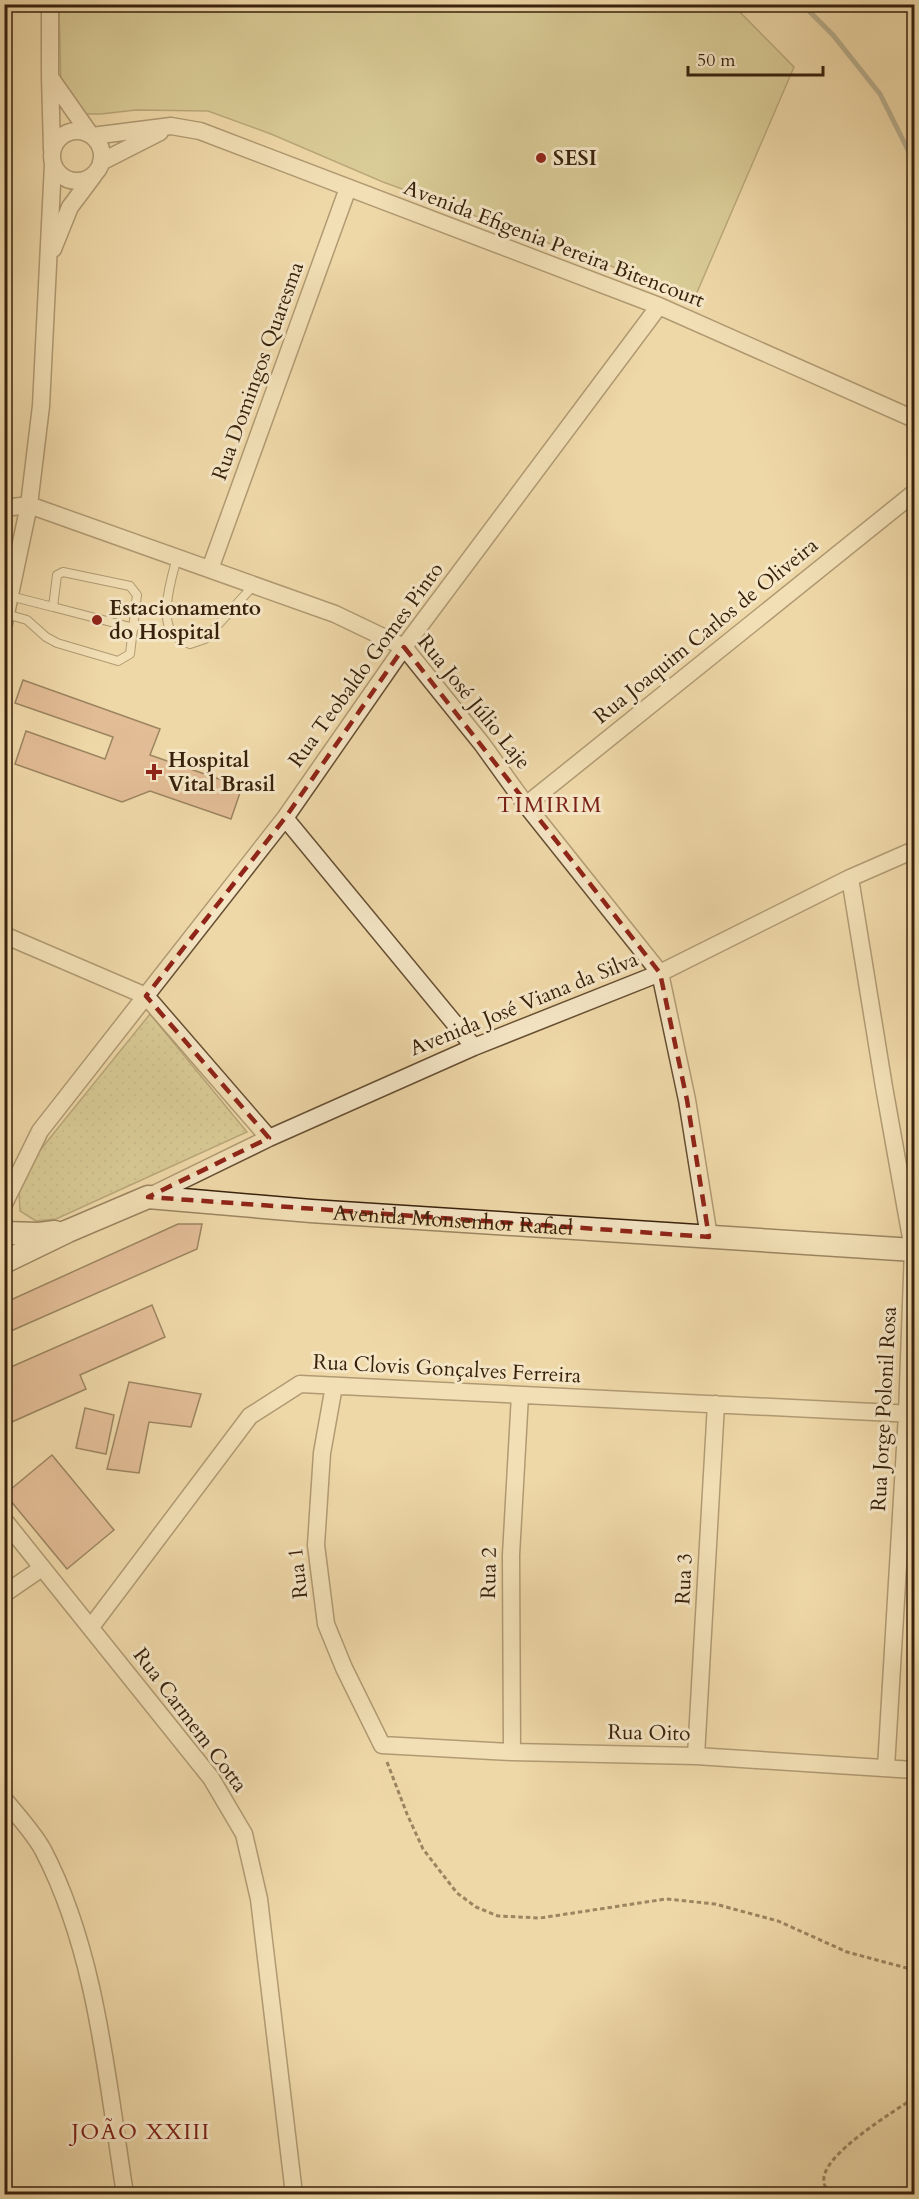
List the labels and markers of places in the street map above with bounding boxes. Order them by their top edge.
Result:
place label: SESI [553,144,597,173]
marker: SESI [534,151,548,165]
place label: Estacionamento do Hospital [109,594,261,647]
marker: Estacionamento do Hospital [90,613,104,627]
place label: Hospital Vital Brasil [168,746,275,799]
marker: Hospital Vital Brasil [145,763,163,781]

